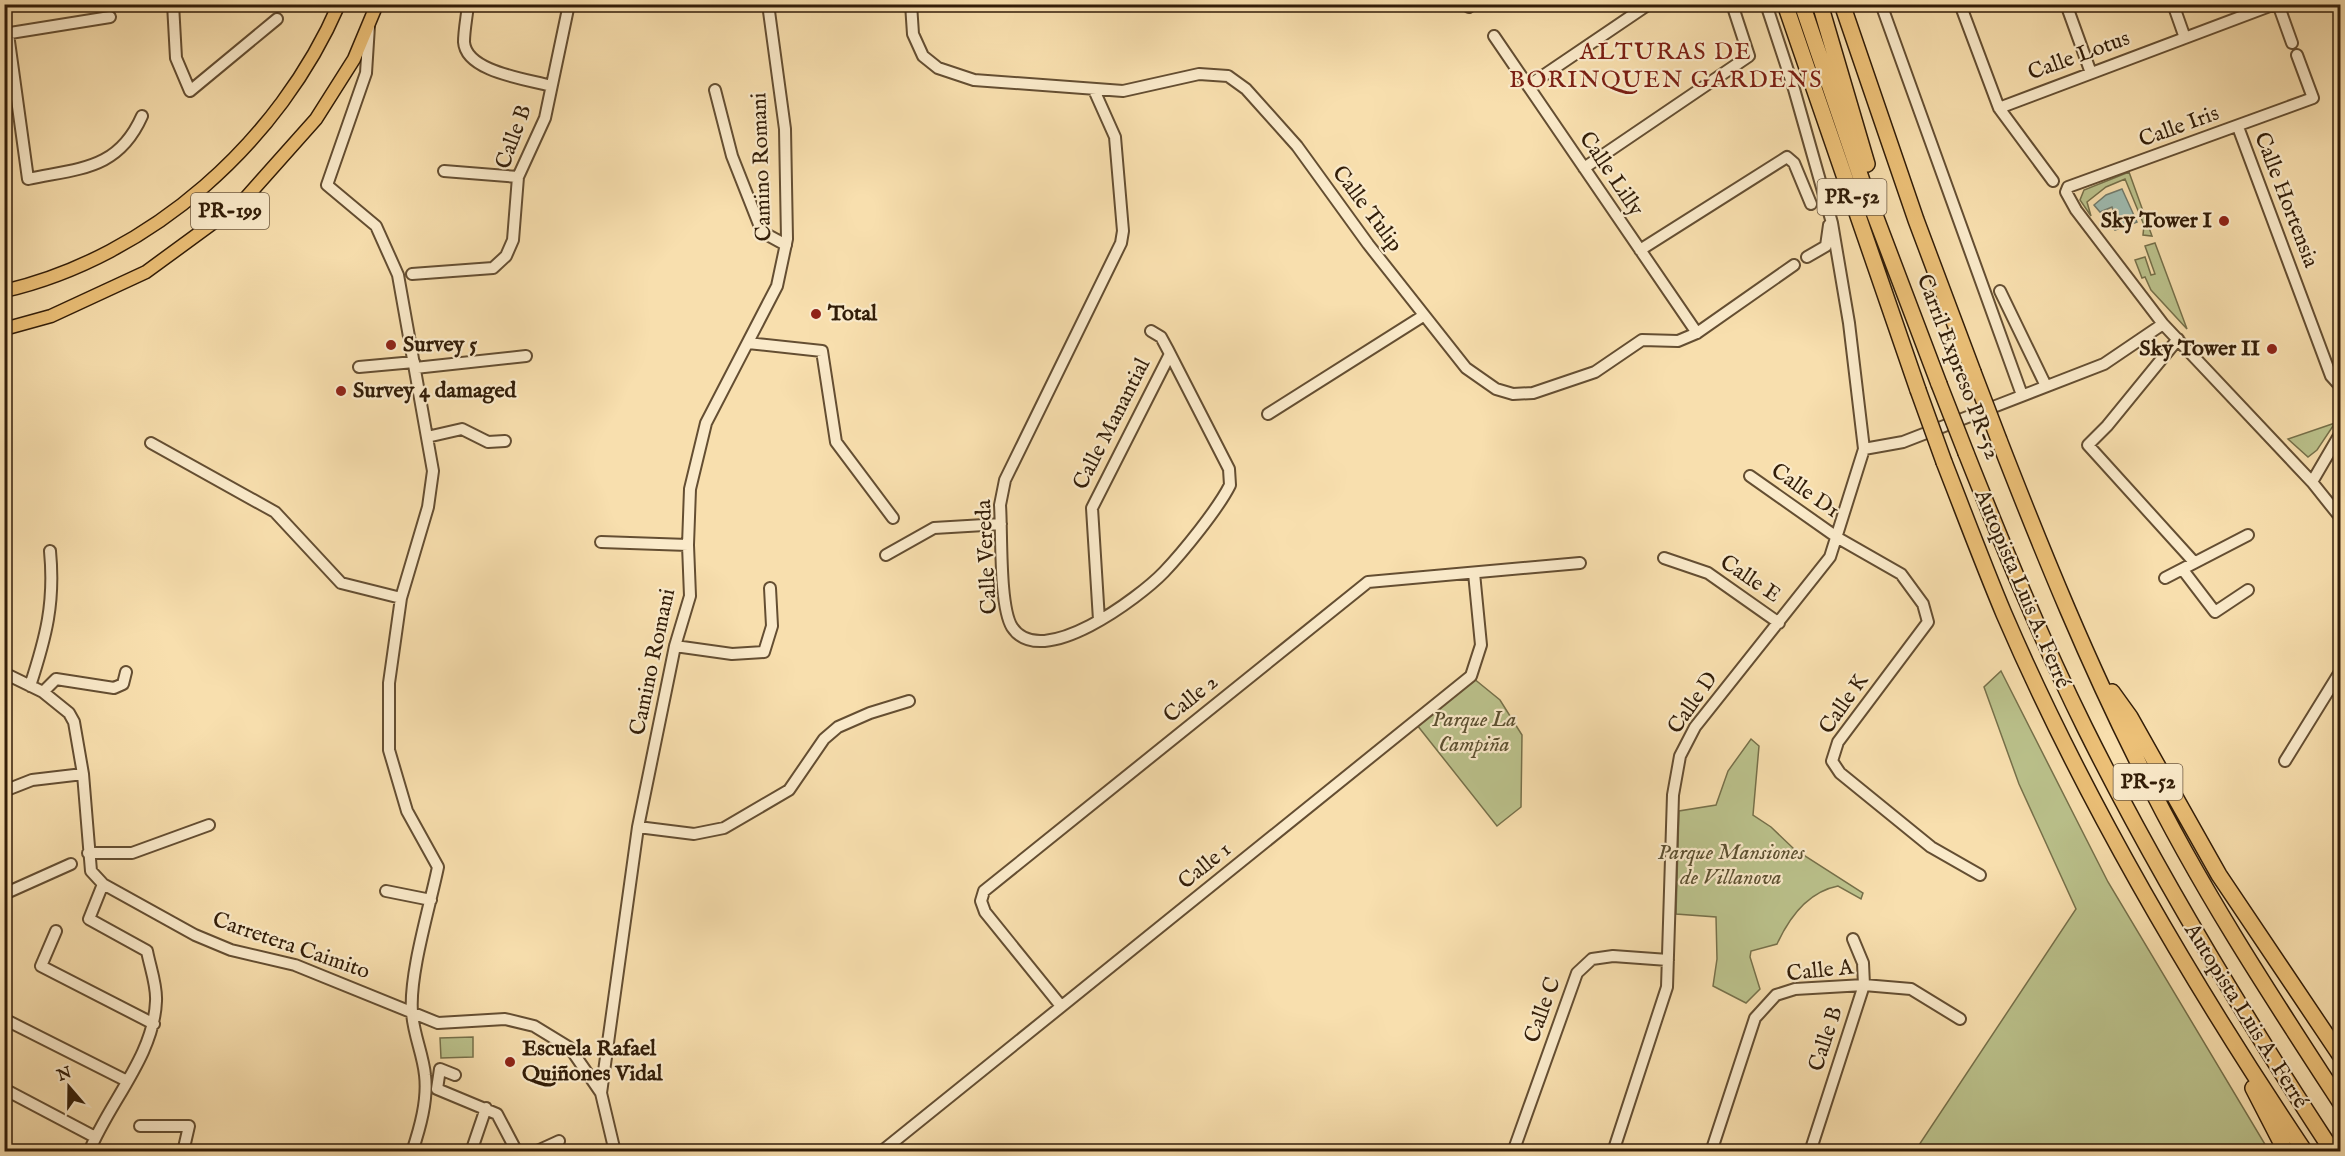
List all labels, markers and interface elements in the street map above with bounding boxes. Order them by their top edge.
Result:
street label: Calle Lotus [2024,25,2134,87]
district label: ALTURAS DE BORINQUEN GARDENS [1509,37,1823,96]
street label: Camino Romani [745,92,779,242]
street label: Calle Iris [2135,100,2223,154]
street label: Calle B [489,101,539,173]
street label: Calle Lilly [1572,126,1650,222]
street label: Calle Hortensia [2247,128,2325,272]
street label: Calle Tulip [1325,160,1409,258]
road number: PR-52 [1818,179,1886,215]
road number: PR-199 [191,193,269,229]
place label: Sky Tower I [2101,207,2213,235]
marker: Sky Tower I [2217,214,2231,228]
street label: Carril Expreso PR-52 [1910,270,2006,464]
place label: Total [827,300,878,328]
marker: Total [809,307,823,321]
place label: Survey 5 [403,331,477,359]
place label: Sky Tower II [2139,335,2261,363]
marker: Survey 5 [384,338,398,352]
marker: Sky Tower II [2265,342,2279,356]
street label: Calle Manantial [1067,353,1157,495]
place label: Survey 4 damaged [353,377,518,405]
marker: Survey 4 damaged [334,384,348,398]
street label: Calle D1 [1765,457,1845,525]
street label: Autopista Luis A. Ferré [1967,484,2077,693]
street label: Calle Vereda [970,498,1004,615]
street label: Calle E [1714,549,1786,609]
street label: Camino Romani [624,586,682,738]
street label: Calle D [1662,666,1724,740]
street label: Calle K [1813,667,1876,740]
street label: Calle 2 [1158,668,1224,730]
park label: Parque La Campiña [1432,706,1516,759]
road number: PR-52 [2114,764,2182,800]
street label: Calle 1 [1173,836,1237,896]
park label: Parque Mansiones de Villanova [1658,839,1805,892]
street label: Carretera Caimito [209,906,374,986]
street label: Autopista Luis A. Ferré [2177,917,2314,1114]
street label: Calle A [1785,953,1856,988]
street label: Calle C [1518,973,1568,1047]
street label: Calle B [1802,1003,1850,1075]
place label: Escuela Rafael Quiñones Vidal [522,1035,664,1088]
marker: Escuela Rafael Quiñones Vidal [503,1055,517,1069]
north arrow [39,1057,99,1117]
text: N [54,1063,75,1087]

